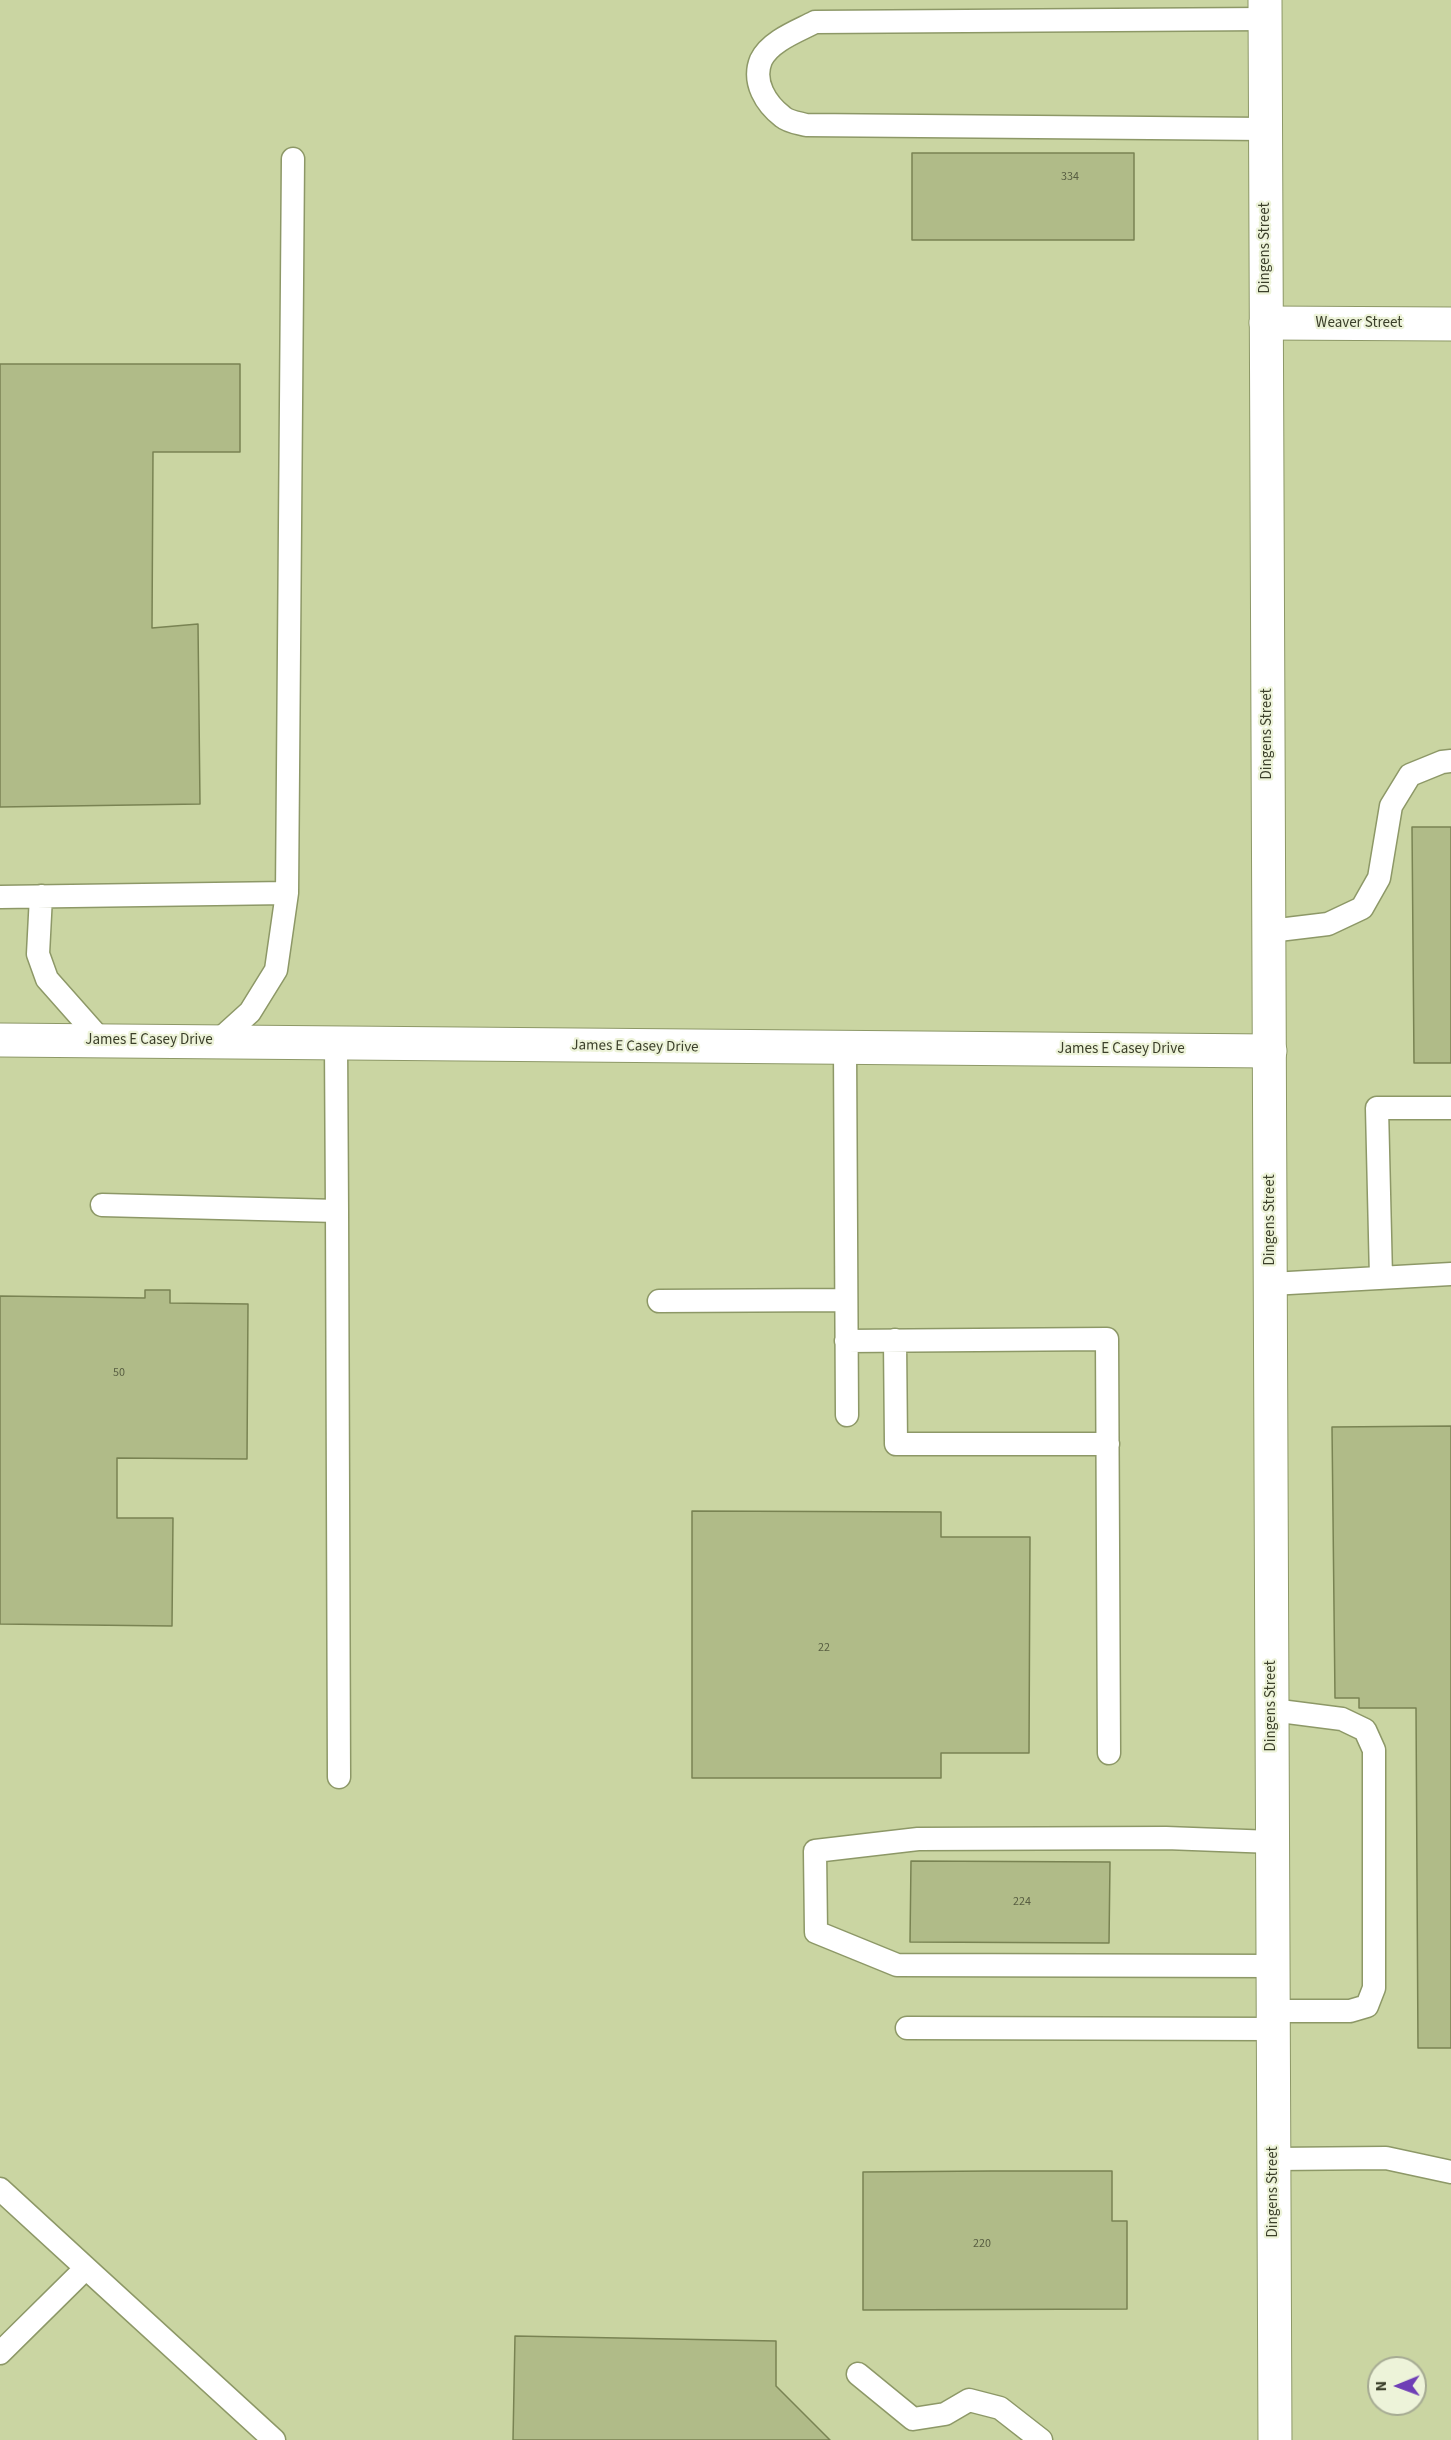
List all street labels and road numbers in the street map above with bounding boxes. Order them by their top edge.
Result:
street label: Dingens Street [1257,203,1275,293]
street label: Weaver Street [1316,315,1402,333]
street label: Dingens Street [1259,689,1277,779]
street label: James E Casey Drive [85,1032,213,1050]
street label: James E Casey Drive [571,1037,699,1057]
street label: James E Casey Drive [1057,1041,1185,1059]
street label: Dingens Street [1262,1175,1280,1265]
street label: Dingens Street [1263,1661,1281,1751]
street label: Dingens Street [1265,2147,1283,2237]

